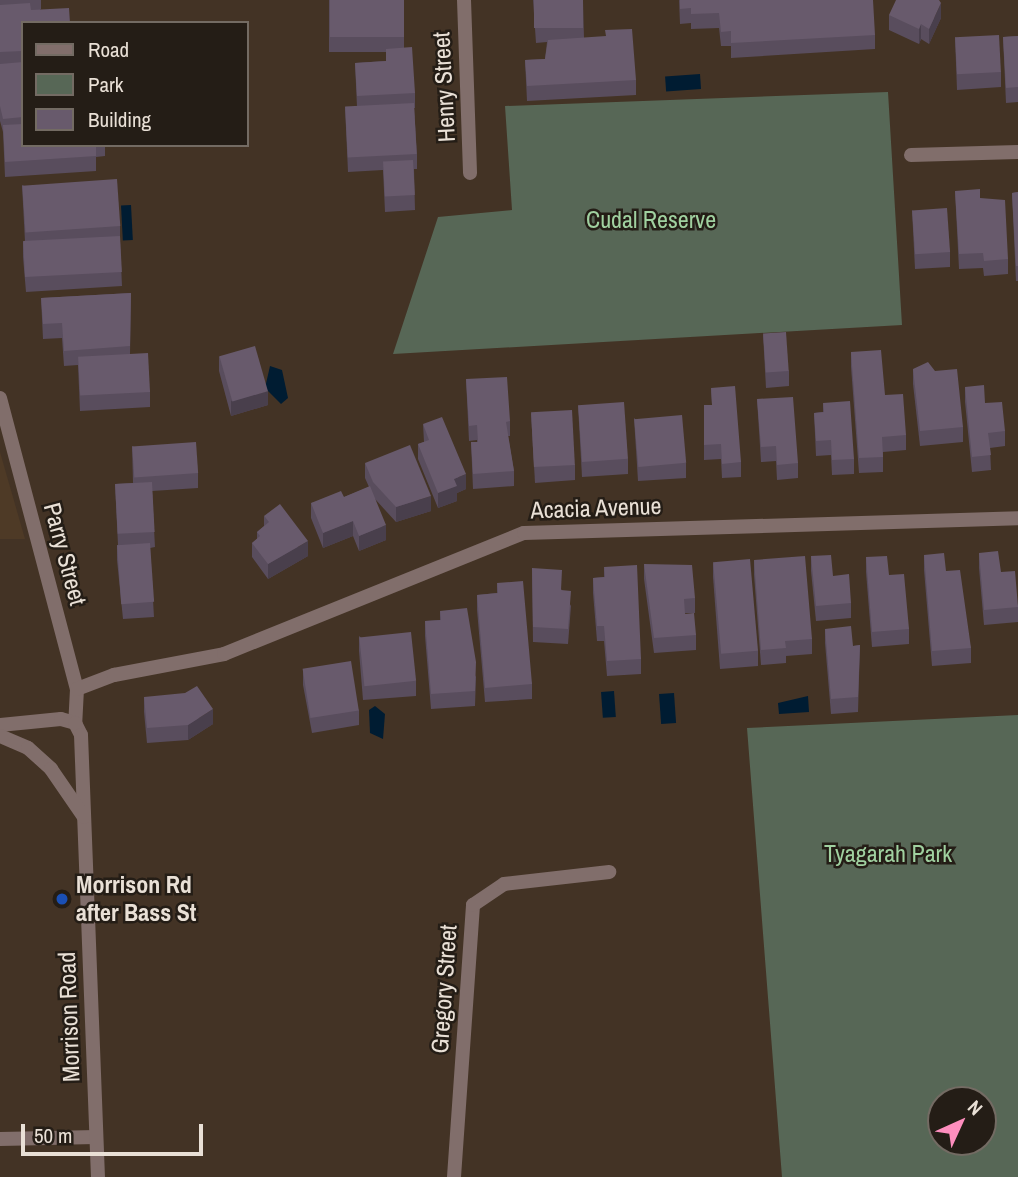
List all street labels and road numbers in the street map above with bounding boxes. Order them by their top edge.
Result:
street label: Henry Street [427,31,461,143]
street label: Acacia Avenue [530,491,662,525]
street label: Parry Street [38,500,92,608]
street label: Gregory Street [425,924,463,1054]
street label: Morrison Road [52,951,86,1083]

